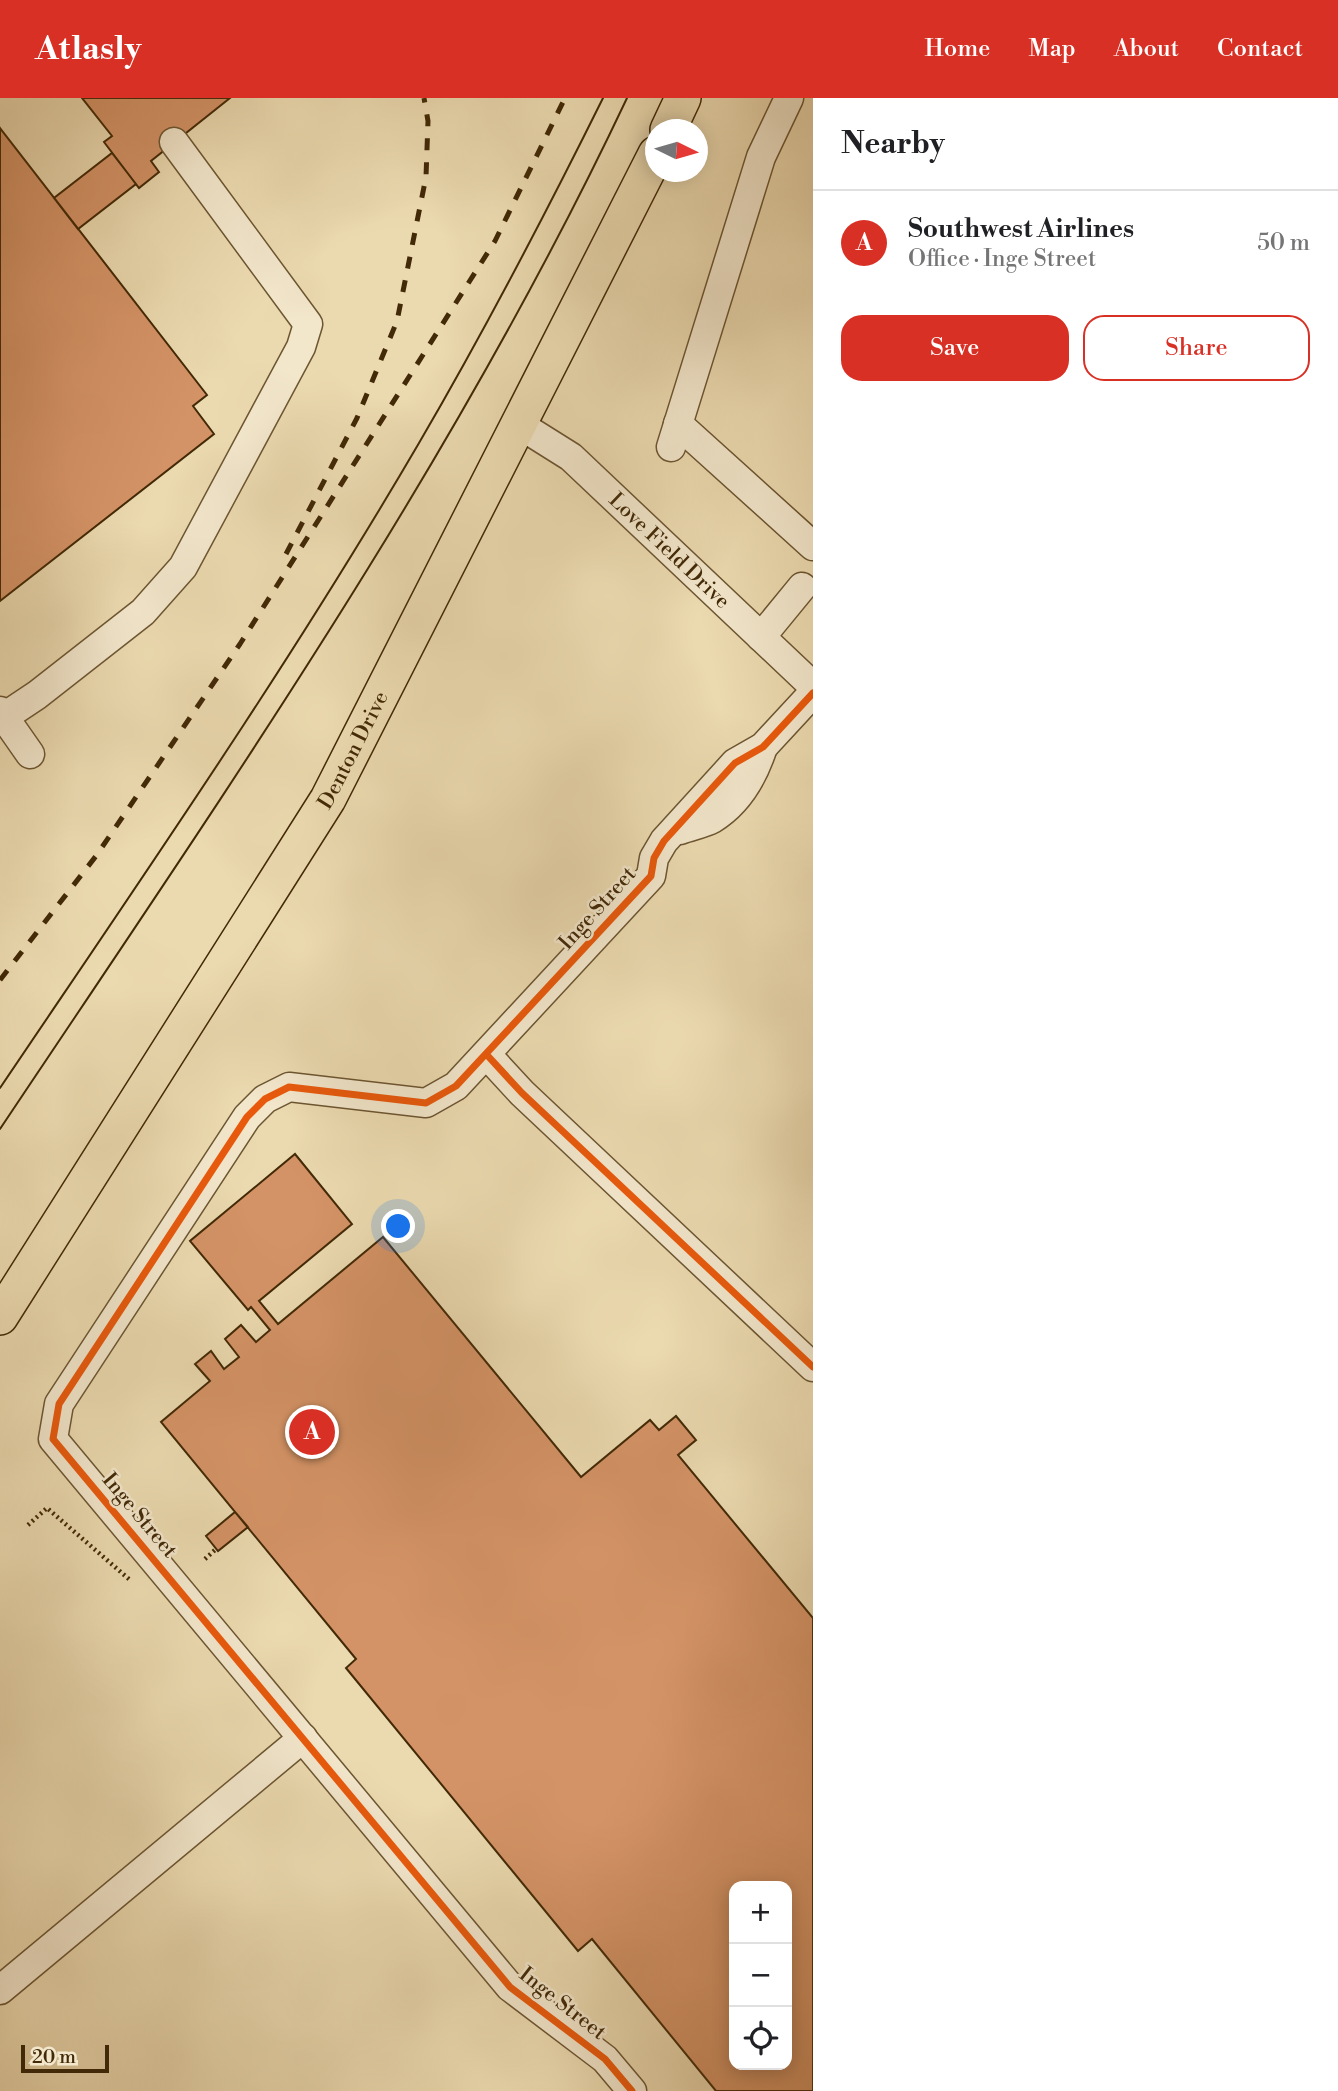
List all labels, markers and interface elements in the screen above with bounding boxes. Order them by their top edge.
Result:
text: Atlasly [35,29,141,70]
text: Home [925,34,990,64]
text: Map [1028,34,1076,64]
text: About [1114,34,1179,64]
text: Contact [1217,34,1303,64]
north arrow [645,119,708,182]
text: Nearby [841,125,945,163]
text: Southwest Airlines [908,213,1134,245]
text: A [856,229,872,257]
text: 50 m [1257,229,1310,257]
text: Office · Inge Street [908,245,1096,273]
button: Save [841,315,1069,381]
button: Share [1083,315,1310,381]
street label: Love Field Drive [603,488,735,615]
street label: Denton Drive [313,687,395,815]
street label: Inge Street [554,861,642,956]
your location [381,1209,415,1243]
pin: A [289,1406,335,1458]
street label: Inge Street [96,1468,183,1564]
map controls [729,1881,792,2070]
button: + [729,1881,792,1944]
button: − [729,1944,792,2007]
street label: Inge Street [514,1962,611,2046]
button: locate [729,2007,792,2070]
scale bar [21,2042,108,2074]
text: 20 m [32,2045,76,2069]

